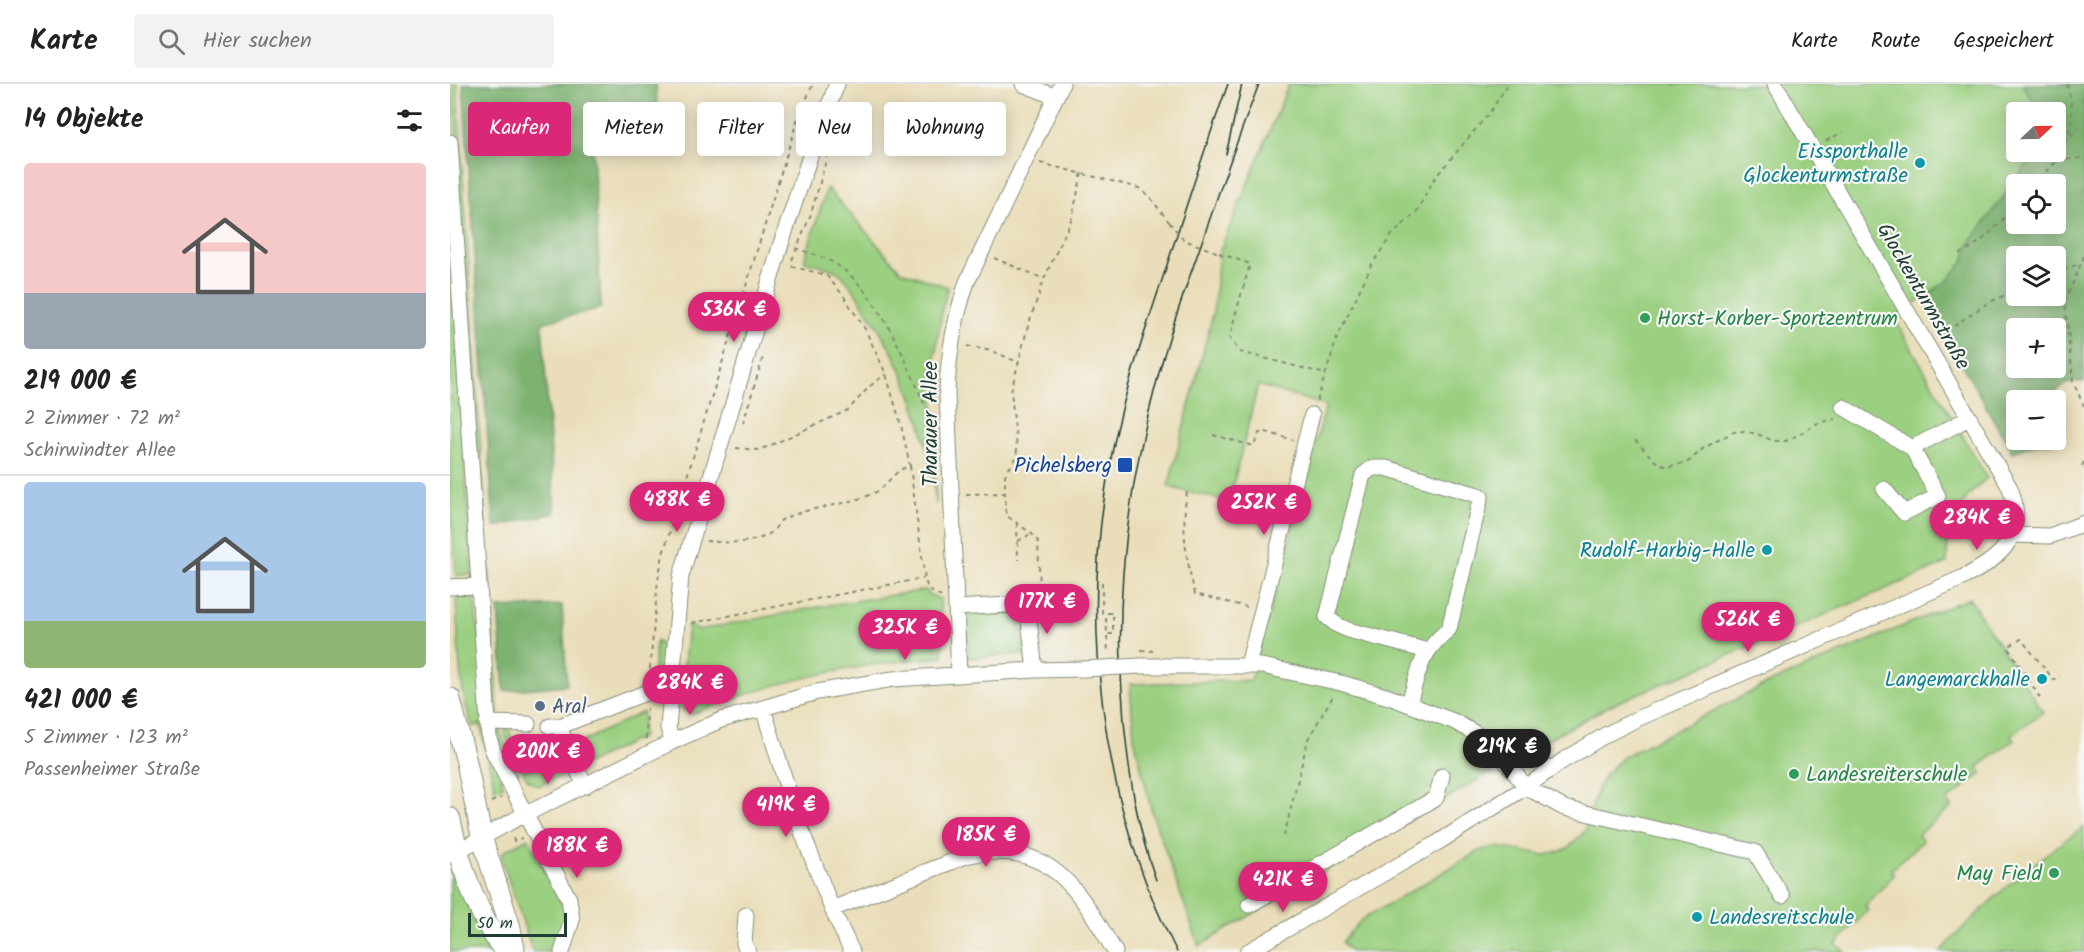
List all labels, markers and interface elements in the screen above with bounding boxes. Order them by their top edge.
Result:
search box [134,14,554,68]
text: Karte [30,19,98,64]
text: Hier suchen [203,24,312,59]
icon: search [155,25,188,58]
text: Karte [1791,25,1838,58]
text: Route [1871,25,1920,58]
text: Gespeichert [1953,25,2054,58]
text: 14 Objekte [24,99,144,141]
chip: Kaufen [468,102,571,156]
chip: Mieten [583,102,685,156]
chip: Filter [697,102,784,156]
chip: Neu [796,102,872,156]
chip: Wohnung [884,102,1006,156]
north arrow [2006,102,2066,162]
map controls [2006,102,2066,450]
icon: filters [393,104,426,137]
place label: Eissporthalle Glockenturmstraße [1743,136,1909,193]
marker: Eissporthalle Glockenturmstraße [1913,156,1927,170]
button: locate [2006,174,2066,234]
icon: home [171,202,279,310]
street label: Glockenturmstraße [1867,217,1978,377]
button: layers [2006,246,2066,306]
pin: 536K € [685,292,783,343]
text: 536K € [702,295,766,327]
place label: Horst-Korber-Sportzentrum [1657,303,1898,336]
marker: Horst-Korber-Sportzentrum [1638,311,1652,325]
button: + [2006,318,2066,378]
street label: Tharauer Allee [915,360,948,487]
text: 219 000 € [24,361,137,403]
button: − [2006,390,2066,450]
text: 2 Zimmer · 72 m² [24,403,180,435]
text: Schirwindter Allee [24,435,176,467]
place label: Pichelsberg [1014,450,1112,483]
marker: Pichelsberg [1116,456,1134,474]
pin: 488K € [628,482,726,533]
text: 488K € [644,485,710,517]
pin: 252K € [1215,485,1313,536]
text: 252K € [1231,488,1297,520]
pin: 284K € [1928,500,2026,551]
text: 284K € [1944,503,2010,535]
icon: home [171,521,279,629]
place label: Rudolf-Harbig-Halle [1580,535,1756,568]
marker: Rudolf-Harbig-Halle [1760,543,1774,557]
pin: 177K € [998,584,1096,635]
text: 177K € [1018,587,1076,619]
pin: 526K € [1699,602,1797,653]
text: 526K € [1715,605,1781,637]
pin: 325K € [856,610,954,661]
text: 325K € [872,613,938,645]
place label: Langemarckhalle [1885,664,2031,697]
pin: 284K € [641,665,739,716]
text: 284K € [657,668,723,700]
marker: Langemarckhalle [2035,672,2049,686]
text: 421 000 € [24,680,138,722]
place label: Aral [552,691,587,724]
marker: Aral [533,699,547,713]
text: 5 Zimmer · 123 m² [24,722,188,754]
pin: 219K € [1458,729,1556,780]
text: 219K € [1477,732,1537,764]
pin: 200K € [499,734,597,785]
text: 200K € [516,737,580,769]
text: Passenheimer Straße [24,754,200,786]
place label: Landesreiterschule [1806,759,1968,792]
marker: Landesreiterschule [1787,767,1801,781]
pin: 419K € [737,787,835,838]
text: 419K € [756,790,816,822]
pin: 185K € [937,817,1035,868]
text: 185K € [956,820,1016,852]
pin: 188K € [528,828,626,879]
text: 188K € [546,831,608,863]
place label: May Field [1956,858,2043,891]
pin: 421K € [1234,862,1332,913]
text: 421K € [1252,865,1314,897]
marker: May Field [2047,866,2061,880]
place label: Landesreitschule [1709,902,1855,935]
scale bar [468,910,567,938]
marker: Landesreitschule [1690,910,1704,924]
text: 50 m [477,911,513,936]

